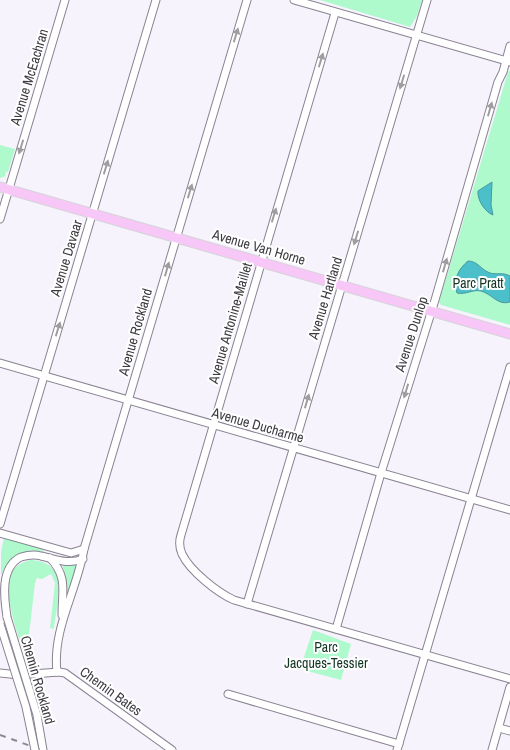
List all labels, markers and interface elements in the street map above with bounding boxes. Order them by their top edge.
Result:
street label: Avenue McEachran [5,27,52,128]
one-way arrow [233,28,241,43]
one-way arrow [317,52,325,67]
one-way arrow [397,75,405,90]
one-way arrow [486,101,494,116]
one-way arrow [17,140,25,155]
one-way arrow [103,159,111,174]
one-way arrow [186,183,194,198]
one-way arrow [271,208,279,223]
street label: Avenue Davaar [46,217,86,299]
street label: Avenue Van Horne [209,225,308,269]
one-way arrow [351,230,359,245]
street label: Avenue Hartland [304,255,346,342]
one-way arrow [441,257,449,272]
street label: Avenue Antonine-Maillet [204,260,256,386]
one-way arrow [163,262,171,277]
park label: Parc Pratt [452,274,504,292]
street label: Avenue Rockland [114,286,156,379]
street label: Avenue Dunlop [390,294,432,375]
one-way arrow [54,322,62,337]
one-way arrow [401,384,409,399]
one-way arrow [304,394,312,409]
street label: Avenue Ducharme [209,403,306,447]
street label: Chemin Rockland [17,634,59,726]
park label: Parc Jacques-Tessier [284,638,368,672]
street label: Chemin Bates [76,662,146,720]

